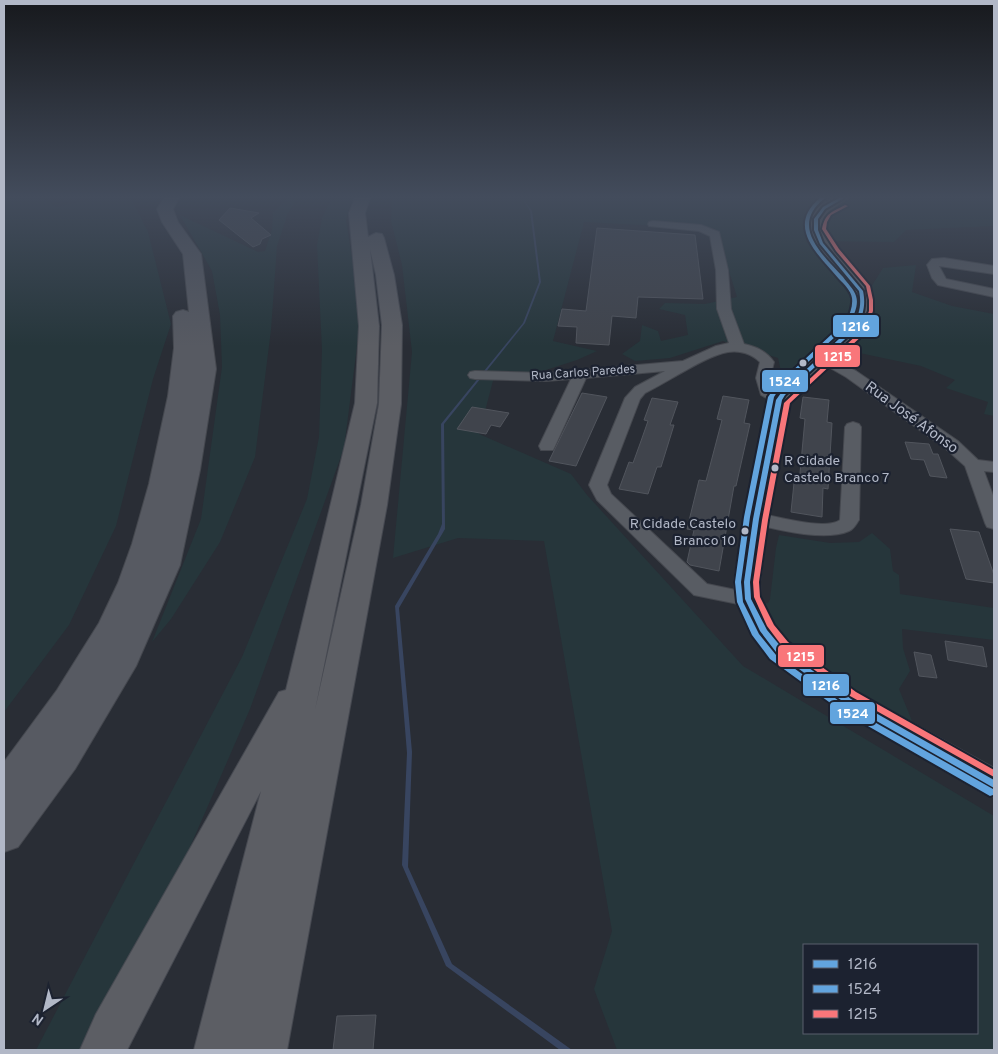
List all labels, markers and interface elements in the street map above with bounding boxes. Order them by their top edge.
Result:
line badge: 1216 [832,314,880,338]
text: 1216 [842,319,870,336]
line badge: 1215 [814,344,861,368]
text: 1215 [824,349,852,366]
unlabelled marker [798,358,808,368]
street label: Rua Carlos Paredes [530,361,636,385]
line badge: 1524 [761,369,809,393]
text: 1524 [769,374,801,391]
street label: Rua José Afonso [861,378,961,458]
place label: R Cidade Castelo Branco 7 [784,453,889,487]
marker: R Cidade Castelo Branco 7 [770,463,780,473]
place label: R Cidade Castelo Branco 10 [630,516,736,550]
marker: R Cidade Castelo Branco 10 [740,526,750,536]
line badge: 1215 [777,644,825,668]
text: 1215 [787,649,815,666]
line badge: 1216 [802,673,850,697]
text: 1216 [812,678,840,695]
line badge: 1524 [829,701,876,725]
text: 1524 [837,706,869,723]
legend [803,944,978,1034]
text: 1216 [848,956,877,975]
text: 1524 [848,981,881,1000]
north arrow [20,984,70,1034]
text: 1215 [848,1006,878,1025]
text: N [29,1009,47,1028]

